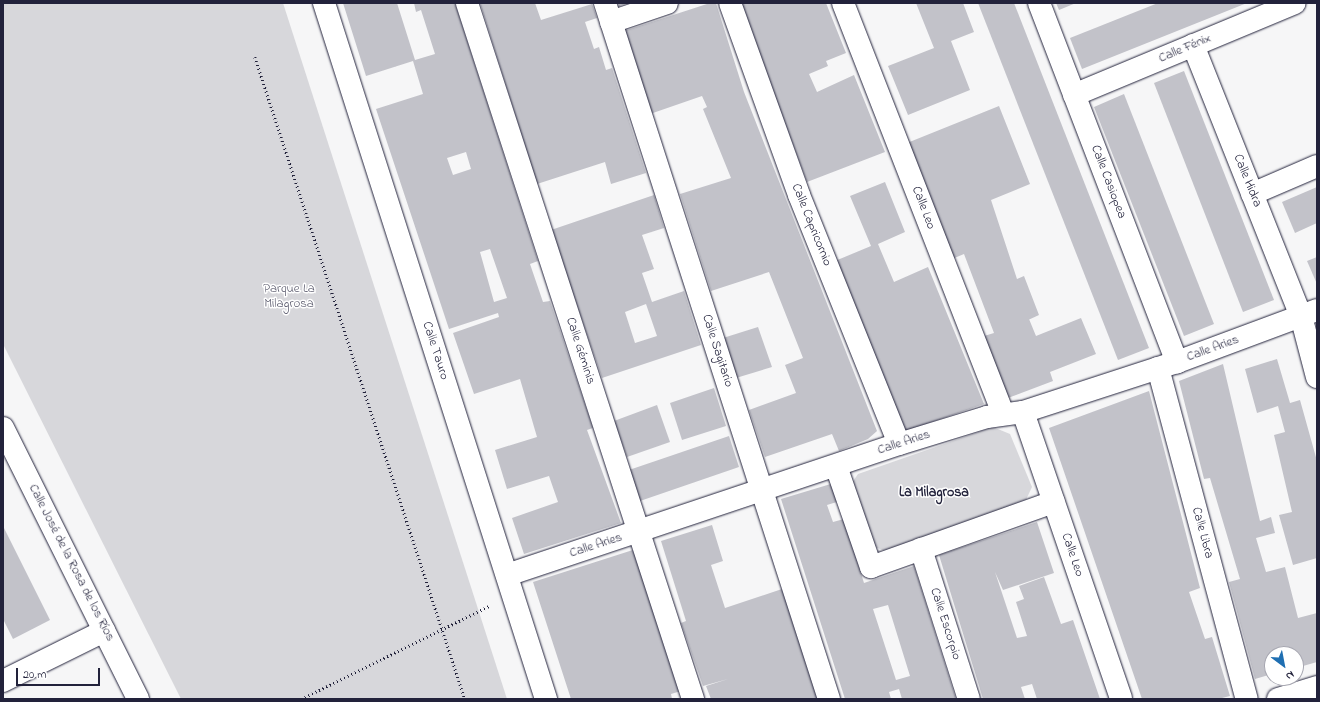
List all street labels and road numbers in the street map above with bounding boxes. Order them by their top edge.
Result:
street label: Calle Fénix [1157,31,1213,67]
street label: Calle Casiopea [1087,143,1129,221]
street label: Calle Hidra [1229,152,1265,210]
street label: Calle Capricornio [787,182,835,268]
street label: Calle Leo [908,184,938,232]
street label: Calle Sagitario [698,313,736,389]
street label: Calle Géminis [562,316,598,386]
street label: Calle Tauro [418,320,452,382]
street label: Calle Aries [1185,332,1241,366]
street label: Calle Aries [876,427,932,459]
street label: Calle José de la Rosa de los Ríos [25,482,117,644]
street label: Calle Libra [1188,506,1216,560]
street label: Calle Aries [568,530,624,562]
street label: Calle Leo [1057,531,1087,579]
street label: Calle Escorpio [926,586,964,662]

